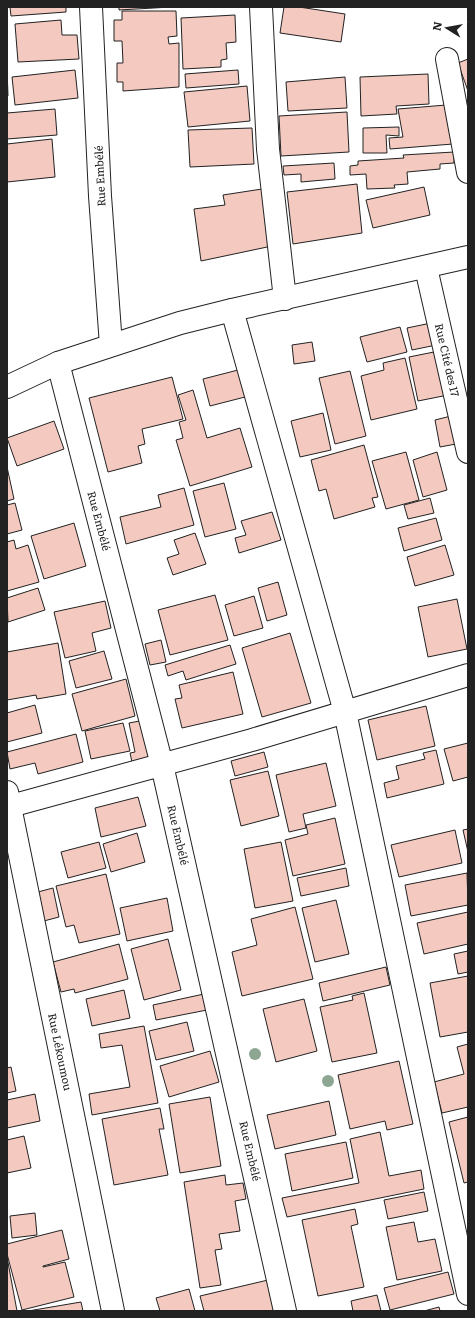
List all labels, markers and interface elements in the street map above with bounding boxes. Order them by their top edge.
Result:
north arrow [427,8,467,48]
text: N [427,20,445,32]
street label: Rue Embélé [89,145,109,207]
street label: Rue Cité des 17 [432,322,464,398]
street label: Rue Embélé [84,489,116,553]
street label: Rue Embélé [164,803,194,867]
street label: Rue Lékoumou [45,1012,77,1092]
street label: Rue Embélé [236,1119,266,1183]

